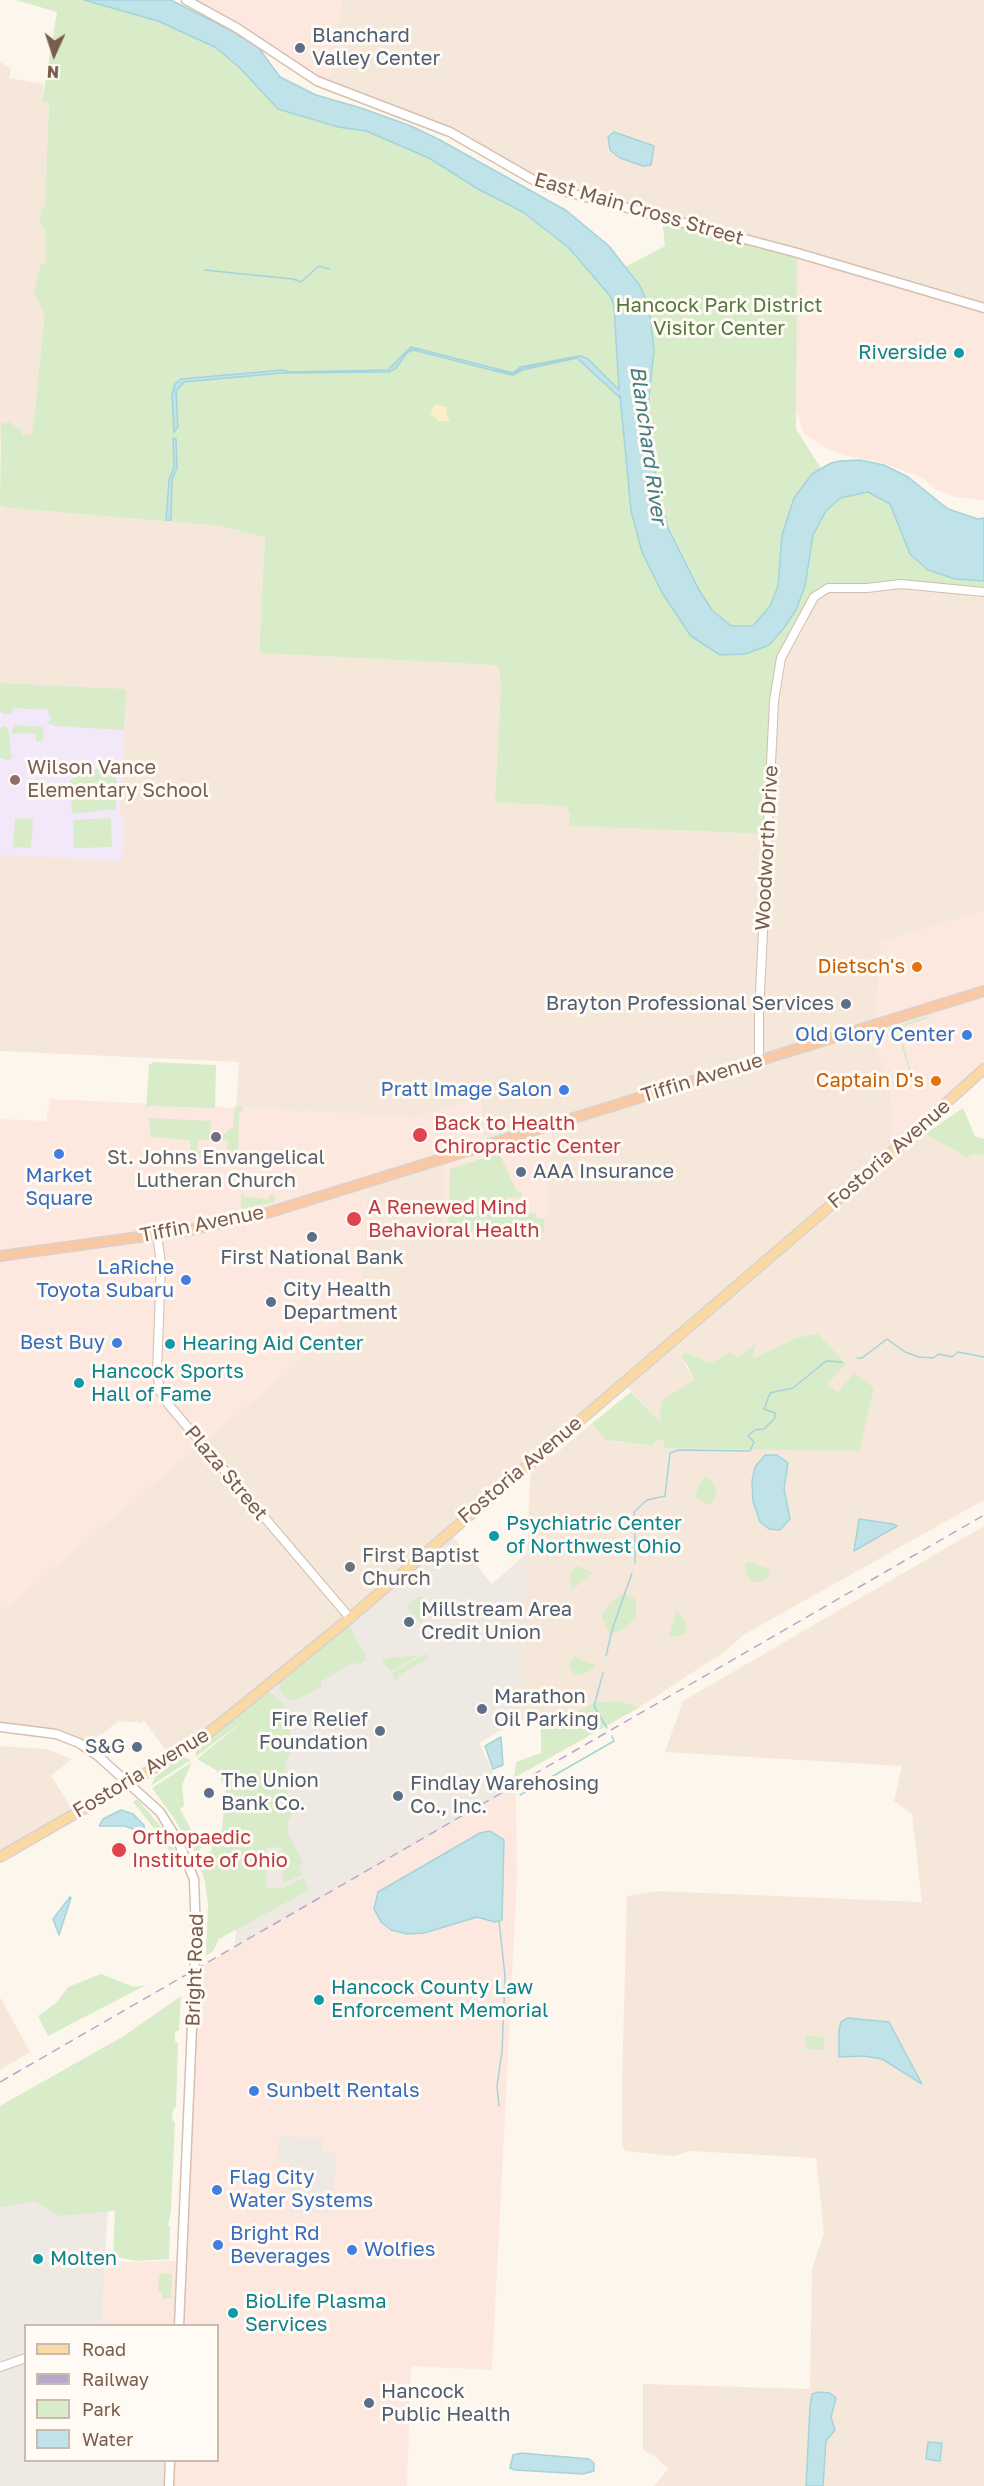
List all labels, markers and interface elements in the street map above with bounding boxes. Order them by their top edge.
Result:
north arrow [24,24,84,84]
place label: Blanchard Valley Center [312,24,440,71]
marker: Blanchard Valley Center [293,41,307,55]
text: N [46,62,60,82]
street label: East Main Cross Street [532,168,746,250]
park label: Hancock Park District Visitor Center [615,294,823,341]
place label: Riverside [858,341,947,365]
marker: Riverside [952,346,966,360]
water label: Blanchard River [624,364,672,526]
place label: Wilson Vance Elementary School [27,756,209,803]
street label: Woodworth Drive [751,765,783,931]
marker: Wilson Vance Elementary School [8,773,22,787]
place label: Dietsch's [817,955,905,979]
marker: Dietsch's [910,960,924,974]
place label: Brayton Professional Services [546,992,834,1016]
marker: Brayton Professional Services [839,997,853,1011]
place label: Old Glory Center [795,1023,955,1047]
marker: Old Glory Center [960,1028,974,1042]
street label: Tiffin Avenue [638,1048,766,1108]
place label: Captain D's [816,1069,924,1093]
marker: Captain D's [929,1074,943,1088]
place label: Pratt Image Salon [381,1078,552,1102]
marker: Pratt Image Salon [557,1083,571,1097]
street label: Fostoria Avenue [823,1094,955,1214]
place label: Back to Health Chiropractic Center [434,1112,621,1159]
marker: Back to Health Chiropractic Center [411,1126,429,1144]
marker: St. Johns Envangelical Lutheran Church [209,1130,223,1144]
place label: St. Johns Envangelical Lutheran Church [107,1146,325,1193]
marker: Market Square [52,1147,66,1161]
place label: AAA Insurance [533,1160,674,1184]
place label: Market Square [25,1164,93,1211]
marker: AAA Insurance [514,1165,528,1179]
place label: A Renewed Mind Behavioral Health [368,1196,539,1243]
street label: Tiffin Avenue [138,1200,266,1248]
marker: A Renewed Mind Behavioral Health [345,1210,363,1228]
marker: First National Bank [305,1230,319,1244]
place label: First National Bank [220,1246,404,1270]
place label: LaRiche Toyota Subaru [36,1256,174,1303]
marker: LaRiche Toyota Subaru [179,1273,193,1287]
place label: City Health Department [283,1278,398,1325]
marker: City Health Department [264,1295,278,1309]
place label: Best Buy [20,1331,105,1355]
place label: Hearing Aid Center [182,1332,364,1356]
marker: Best Buy [110,1336,124,1350]
marker: Hearing Aid Center [163,1337,177,1351]
place label: Hancock Sports Hall of Fame [91,1360,244,1407]
marker: Hancock Sports Hall of Fame [72,1376,86,1390]
street label: Fostoria Avenue [453,1411,587,1529]
street label: Plaza Street [179,1421,273,1525]
place label: Psychiatric Center of Northwest Ohio [506,1512,682,1559]
marker: Psychiatric Center of Northwest Ohio [487,1529,501,1543]
place label: First Baptist Church [362,1544,480,1591]
marker: First Baptist Church [343,1560,357,1574]
place label: Millstream Area Credit Union [421,1598,572,1645]
marker: Millstream Area Credit Union [402,1615,416,1629]
place label: Marathon Oil Parking [494,1685,599,1732]
marker: Marathon Oil Parking [475,1702,489,1716]
place label: Fire Relief Foundation [259,1708,368,1755]
street label: Fostoria Avenue [69,1723,213,1823]
marker: Fire Relief Foundation [373,1724,387,1738]
place label: S&G [85,1735,125,1759]
marker: S&G [130,1740,144,1754]
place label: The Union Bank Co. [221,1769,319,1816]
place label: Findlay Warehosing Co., Inc. [410,1772,599,1819]
marker: The Union Bank Co. [202,1786,216,1800]
marker: Findlay Warehosing Co., Inc. [391,1789,405,1803]
place label: Orthopaedic Institute of Ohio [132,1826,288,1873]
marker: Orthopaedic Institute of Ohio [110,1841,128,1859]
street label: Bright Road [181,1913,209,2027]
place label: Hancock County Law Enforcement Memorial [331,1976,548,2023]
marker: Hancock County Law Enforcement Memorial [312,1993,326,2007]
place label: Sunbelt Rentals [266,2079,419,2103]
marker: Sunbelt Rentals [247,2084,261,2098]
place label: Flag City Water Systems [229,2166,373,2213]
marker: Flag City Water Systems [210,2183,224,2197]
place label: Bright Rd Beverages [230,2222,330,2269]
marker: Bright Rd Beverages [211,2238,225,2252]
place label: Wolfies [364,2238,435,2262]
marker: Wolfies [345,2243,359,2257]
place label: Molten [50,2247,117,2271]
marker: Molten [31,2252,45,2266]
place label: BioLife Plasma Services [245,2290,387,2337]
marker: BioLife Plasma Services [226,2306,240,2320]
legend [24,2324,219,2462]
text: Road [82,2338,126,2360]
text: Railway [82,2368,149,2390]
place label: Hancock Public Health [381,2380,511,2427]
marker: Hancock Public Health [362,2396,376,2410]
text: Park [82,2398,121,2420]
text: Water [82,2428,133,2450]

